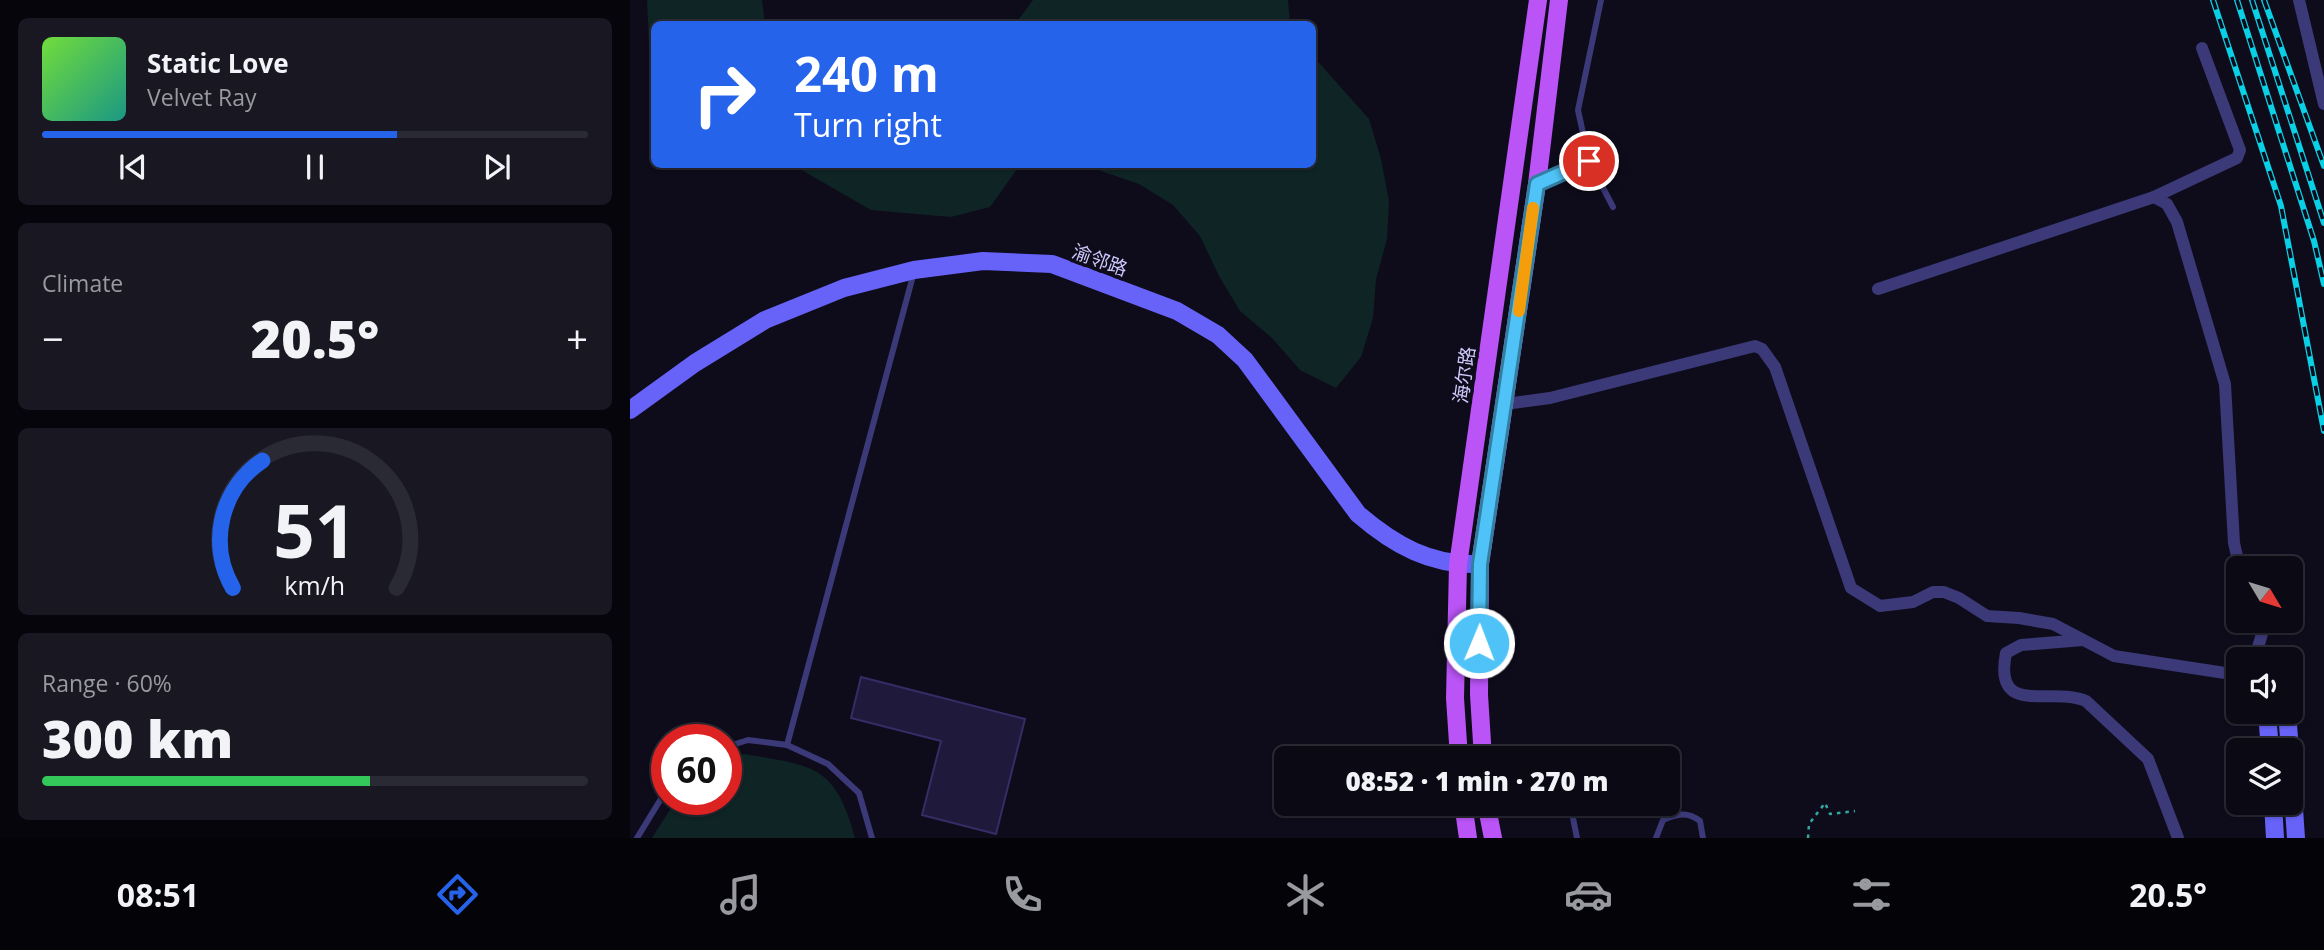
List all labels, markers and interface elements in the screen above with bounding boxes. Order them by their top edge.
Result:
text: 240 m [794,40,939,106]
text: Static Love [147,45,289,81]
icon: right [679,49,770,140]
text: Velvet Ray [147,81,257,113]
text: Turn right [794,103,942,146]
pin [1559,131,1619,191]
icon: arrive [1570,142,1608,180]
icon: previous [114,148,152,186]
icon: pause [296,148,334,186]
icon: next [478,148,516,186]
street label: 渝邻路 [1069,238,1131,282]
text: Climate [42,267,123,299]
text: 20.5° [251,302,379,373]
text: − [42,312,64,364]
text: + [566,312,588,364]
street label: 海尔路 [1447,345,1481,405]
text: 51 [273,480,357,579]
north arrow [2226,556,2303,634]
map controls [2226,556,2303,815]
text: km/h [285,567,345,601]
position arrow [1442,606,1516,680]
button: sound [2226,647,2303,724]
text: Range · 60% [42,667,172,699]
text: 300 km [42,702,233,773]
speed limit sign: 60 [651,724,742,815]
button: layers [2226,738,2303,815]
text: 08:52 · 1 min · 270 m [1346,763,1608,799]
icon: directions [433,870,482,919]
icon: music [716,870,765,919]
icon: phone [998,870,1047,919]
icon: climate [1281,870,1330,919]
icon: car [1564,870,1613,919]
icon: filters [1847,870,1896,919]
text: 08:51 [117,873,199,916]
text: 20.5° [2129,873,2207,916]

